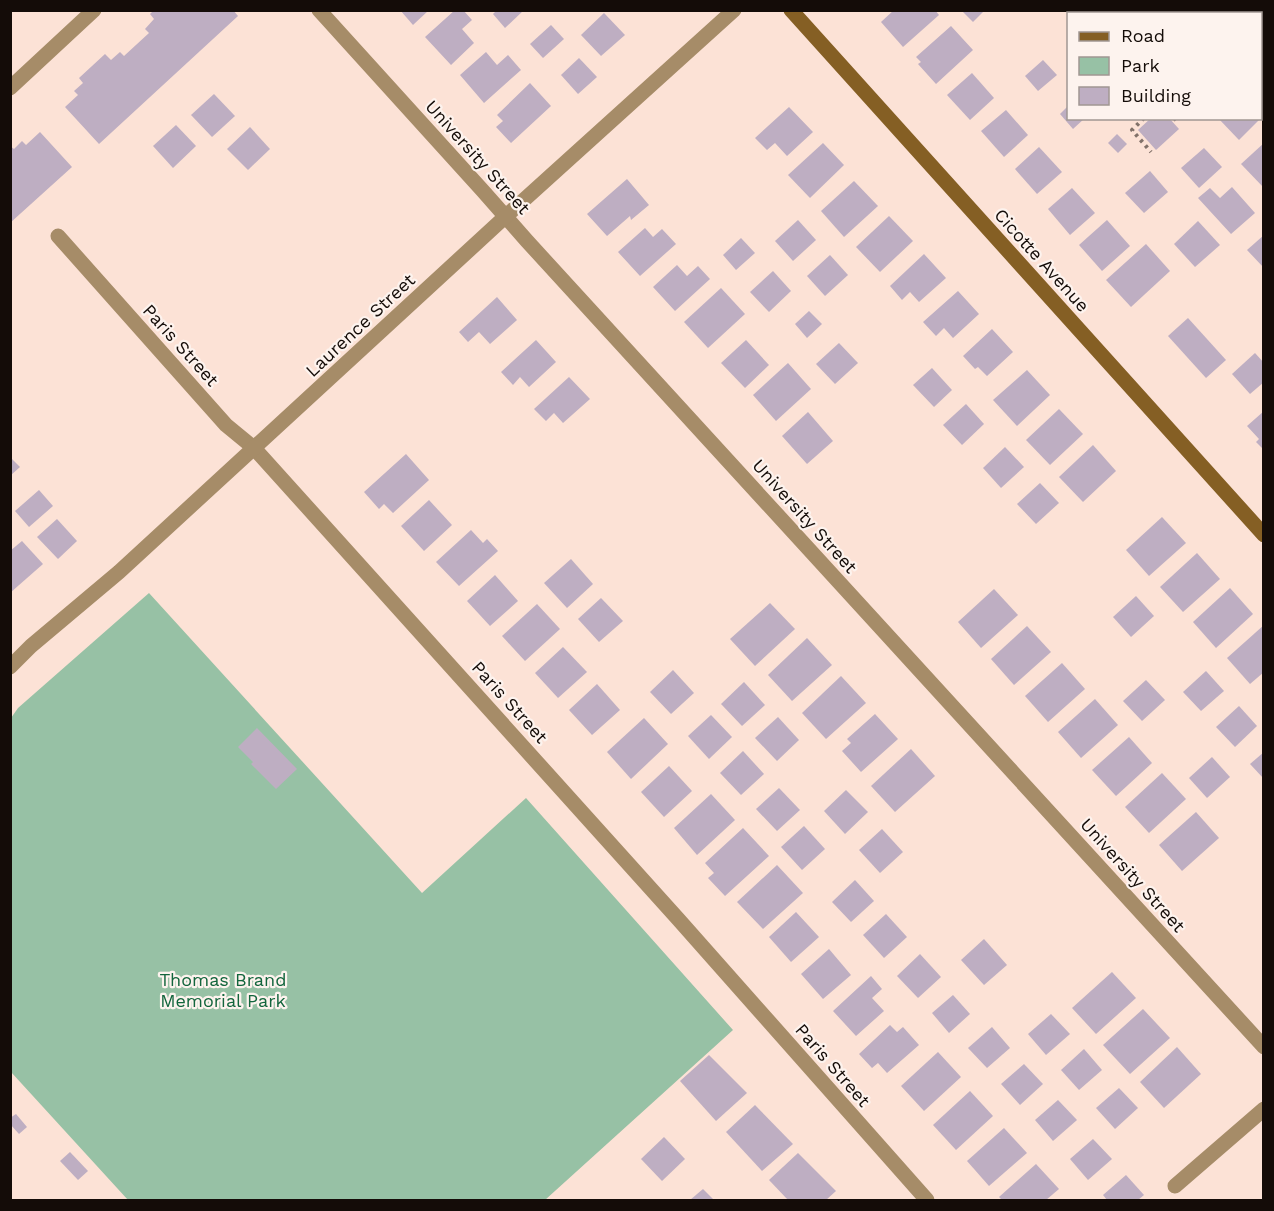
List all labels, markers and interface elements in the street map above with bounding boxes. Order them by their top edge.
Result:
legend [1067,12,1262,120]
text: Road [1121,25,1165,46]
text: Park [1121,55,1160,76]
text: Building [1121,85,1191,106]
street label: University Street [421,96,535,219]
street label: Cicotte Avenue [990,204,1094,316]
street label: Laurence Street [301,269,419,381]
street label: Paris Street [139,300,224,391]
street label: University Street [748,455,862,578]
street label: Paris Street [468,657,553,748]
street label: University Street [1076,814,1190,937]
park label: Thomas Brand Memorial Park [160,969,286,1011]
street label: Paris Street [791,1019,875,1111]

